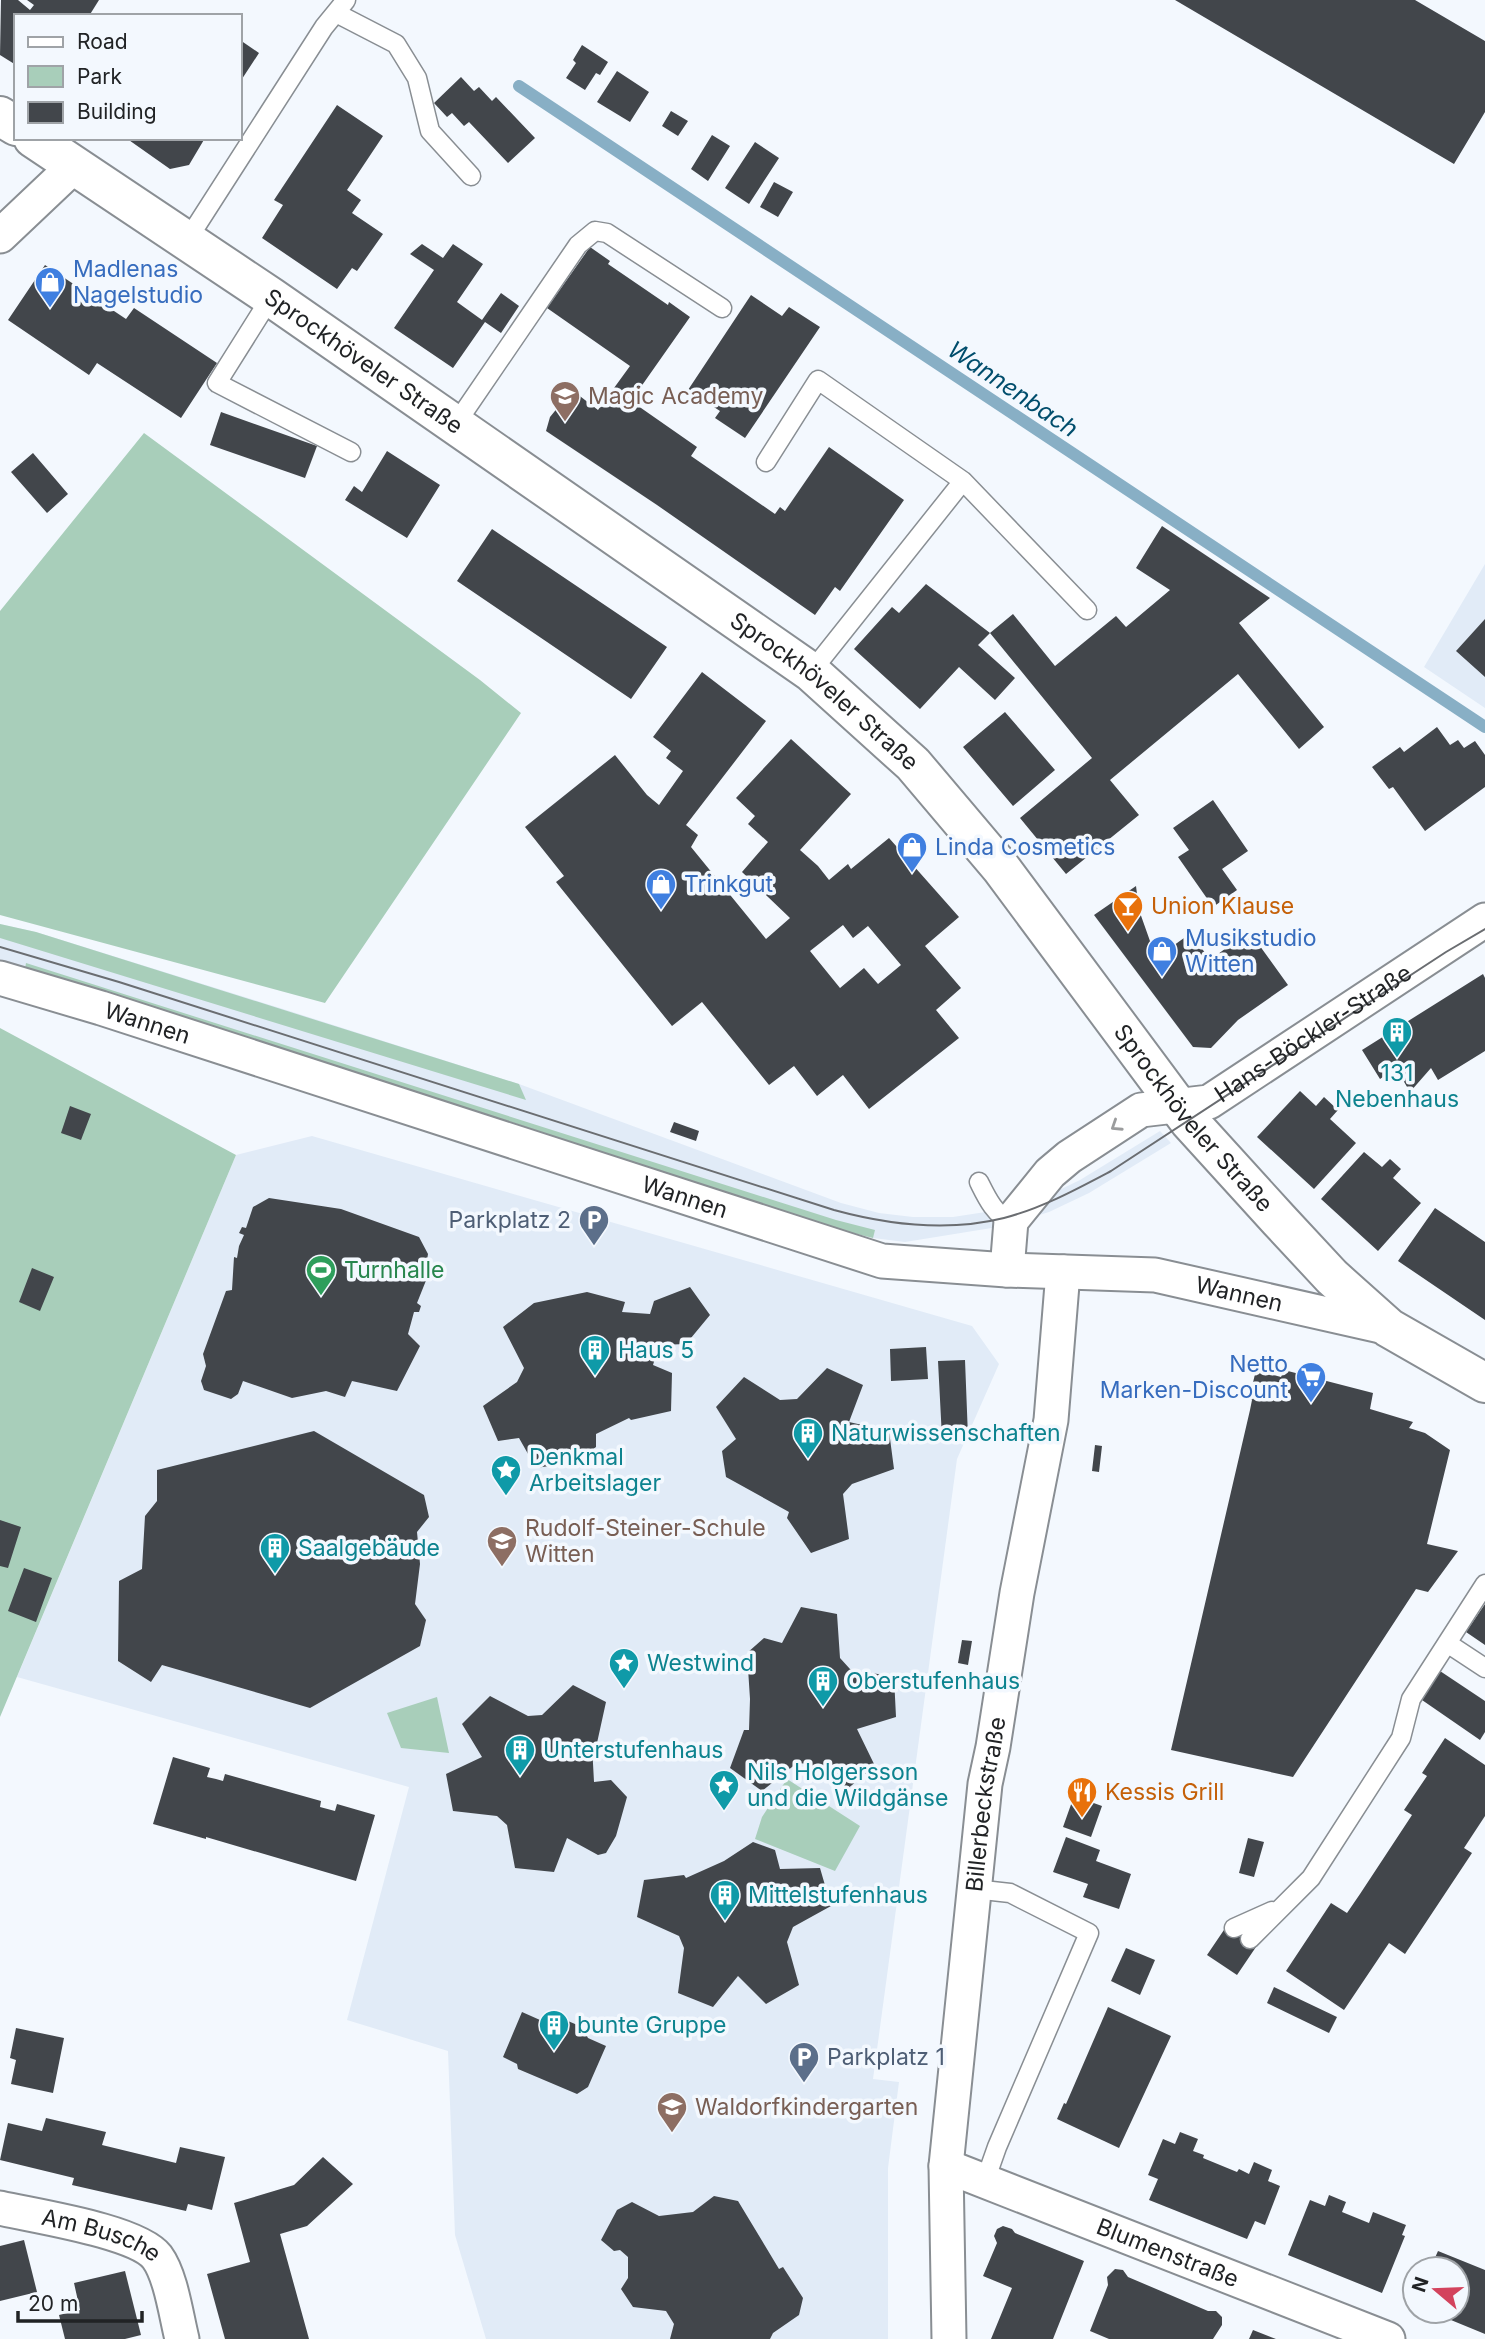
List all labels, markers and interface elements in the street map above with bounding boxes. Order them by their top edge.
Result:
legend [14,14,242,140]
text: Road [77,29,128,54]
text: Park [77,64,122,89]
text: Building [77,99,157,124]
place label: Madlenas Nagelstudio [73,255,203,309]
shop icon: Madlenas Nagelstudio [33,265,67,309]
street label: Sprockhöveler Straße [259,283,468,440]
water label: Wannenbach [942,335,1084,443]
school or university icon: Magic Academy [548,379,582,423]
place label: Magic Academy [588,382,763,410]
street label: Sprockhöveler Straße [725,606,924,776]
shop icon: Linda Cosmetics [895,830,929,874]
place label: Linda Cosmetics [935,833,1115,861]
shop icon: Trinkgut [644,867,678,911]
place label: Trinkgut [684,870,774,898]
bar icon: Union Klause [1111,889,1145,933]
place label: Union Klause [1151,892,1294,920]
place label: Musikstudio Witten [1185,924,1316,978]
shop icon: Musikstudio Witten [1145,934,1179,978]
street label: Hans-Böckler-Straße [1209,958,1417,1108]
street label: Wannen [101,996,194,1050]
building icon: 131 Nebenhaus [1380,1015,1414,1059]
street label: Sprockhöveler Straße [1108,1019,1279,1218]
place label: 131 Nebenhaus [1335,1059,1459,1113]
one-way arrow [1111,1118,1124,1131]
street label: Wannen [638,1170,731,1224]
parking icon: Parkplatz 2 [577,1203,611,1247]
place label: Parkplatz 2 [448,1206,571,1234]
sports icon: Turnhalle [304,1253,338,1297]
place label: Turnhalle [344,1256,444,1284]
street label: Wannen [1193,1271,1285,1318]
building icon: Haus 5 [578,1333,612,1377]
place label: Haus 5 [618,1336,694,1364]
place label: Netto Marken-Discount [1100,1350,1288,1404]
supermarket icon: Netto Marken-Discount [1294,1360,1328,1404]
building icon: Naturwissenschaften [791,1416,825,1460]
place label: Naturwissenschaften [831,1419,1061,1447]
place label: Denkmal Arbeitslager [529,1443,661,1497]
place icon: Denkmal Arbeitslager [489,1453,523,1497]
place label: Rudolf-Steiner-Schule Witten [525,1514,766,1568]
school or university icon: Rudolf-Steiner-Schule Witten [485,1524,519,1568]
building icon: Saalgebäude [258,1531,292,1575]
place label: Saalgebäude [298,1534,440,1562]
place icon: Westwind [607,1646,641,1690]
place label: Westwind [647,1649,754,1677]
building icon: Oberstufenhaus [806,1664,840,1708]
place label: Oberstufenhaus [846,1667,1020,1695]
street label: Billerbeckstraße [960,1715,1012,1893]
building icon: Unterstufenhaus [503,1733,537,1777]
place label: Unterstufenhaus [543,1736,723,1764]
place label: Nils Holgersson und die Wildgänse [747,1758,948,1812]
place icon: Nils Holgersson und die Wildgänse [707,1768,741,1812]
restaurant icon: Kessis Grill [1065,1775,1099,1819]
place label: Kessis Grill [1105,1778,1224,1806]
building icon: Mittelstufenhaus [708,1878,742,1922]
place label: Mittelstufenhaus [748,1881,928,1909]
building icon: bunte Gruppe [537,2008,571,2052]
place label: bunte Gruppe [577,2011,726,2039]
parking icon: Parkplatz 1 [787,2040,821,2084]
place label: Parkplatz 1 [827,2043,945,2071]
school or university icon: Waldorfkindergarten [655,2090,689,2134]
place label: Waldorfkindergarten [695,2093,918,2121]
street label: Am Busche [39,2203,167,2268]
street label: Blumenstraße [1093,2212,1243,2293]
north arrow [1401,2255,1471,2325]
text: N [1407,2274,1434,2295]
scale bar [18,2280,142,2324]
text: 20 m [28,2291,78,2316]

